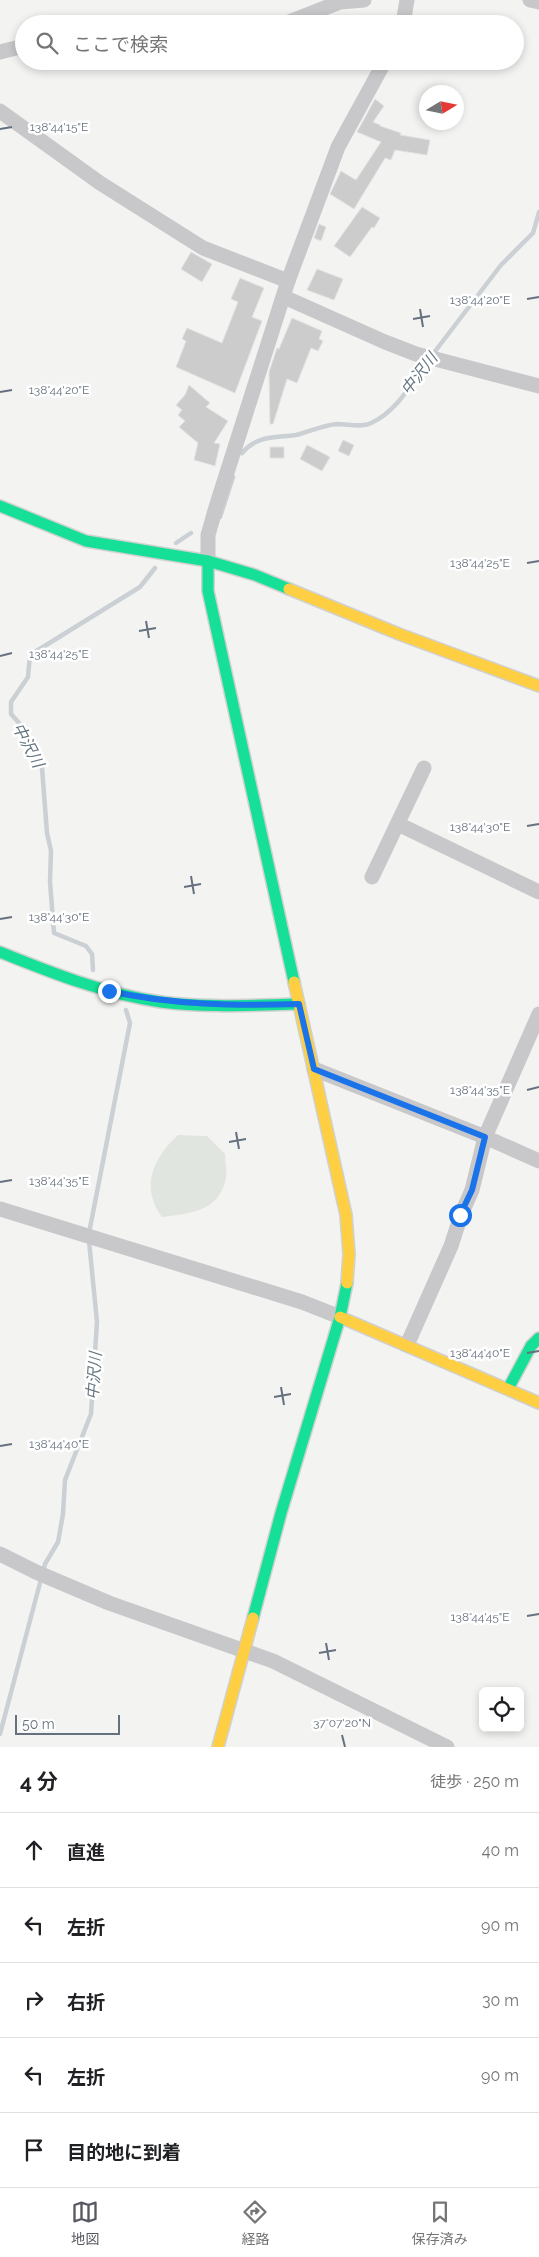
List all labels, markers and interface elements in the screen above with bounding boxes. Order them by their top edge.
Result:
search box [15,15,524,70]
icon: search [33,29,61,57]
text: ここで検索 [73,33,168,55]
north arrow [419,85,464,130]
text: 138°44'15"E [30,120,88,134]
text: 138°44'20"E [450,293,510,307]
water label: 中沢川 [397,348,442,399]
text: 138°44'20"E [29,383,89,397]
text: 138°44'25"E [450,556,510,570]
text: 138°44'25"E [29,647,89,661]
water label: 中沢川 [8,719,49,772]
text: 138°44'30"E [450,820,510,834]
text: 138°44'30"E [29,910,89,924]
route end [98,980,121,1003]
text: 138°44'35"E [450,1083,510,1097]
text: 138°44'35"E [29,1174,89,1188]
route start [449,1204,472,1227]
text: 138°44'40"E [450,1346,510,1360]
water label: 中沢川 [83,1349,105,1401]
text: 138°44'40"E [29,1437,89,1451]
text: 138°44'45"E [450,1610,510,1624]
map controls [479,1687,524,1732]
button: locate [479,1687,524,1732]
scale bar [15,1712,120,1735]
text: 50 m [22,1716,55,1732]
text: 37°07'20"N [313,1716,371,1730]
text: 4 分 [20,1769,58,1794]
text: 徒歩 · 250 m [430,1772,519,1791]
icon: ahead [20,1836,48,1864]
text: 直進 [67,1841,105,1863]
text: 40 m [482,1841,519,1860]
icon: left [20,1911,48,1939]
text: 左折 [67,1916,105,1938]
text: 90 m [481,1916,519,1935]
icon: right [20,1986,48,2014]
text: 右折 [67,1991,105,2013]
text: 30 m [482,1991,519,2010]
icon: left [20,2061,48,2089]
text: 左折 [67,2066,105,2088]
text: 90 m [481,2066,519,2085]
icon: arrive [20,2136,48,2164]
text: 目的地に到着 [67,2141,181,2163]
tab: 地図 [71,2198,99,2248]
tab: 経路 [241,2198,269,2248]
tab: 保存済み [412,2198,468,2248]

